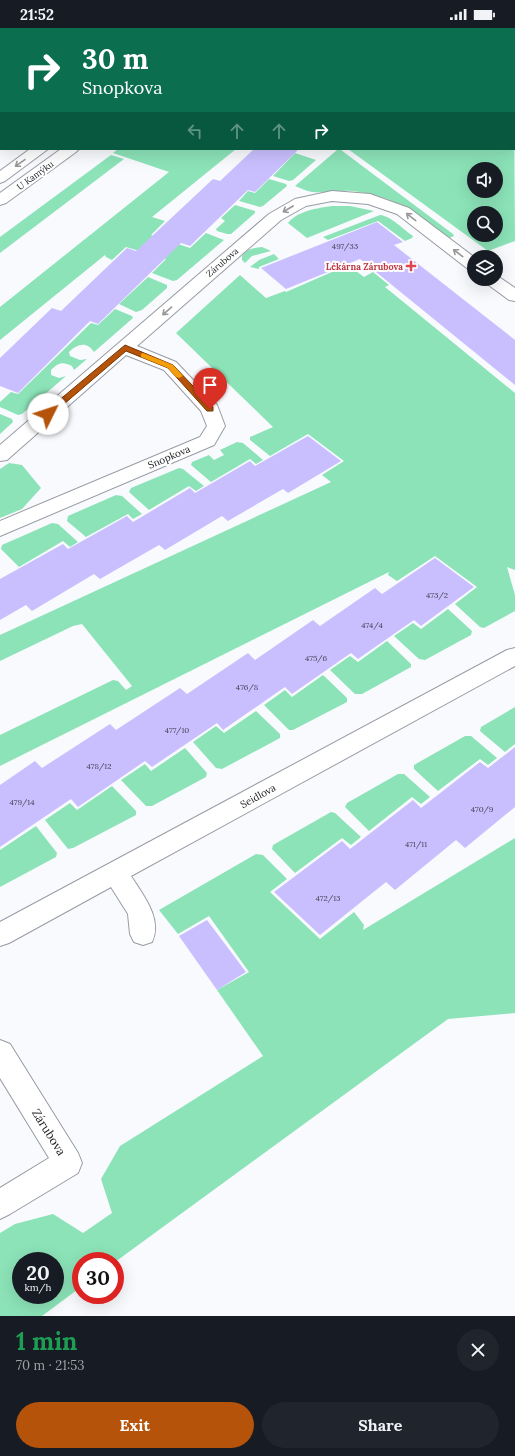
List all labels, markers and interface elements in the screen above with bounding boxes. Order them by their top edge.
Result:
text: 21:52 [20,5,54,24]
text: 30 m [82,41,149,77]
icon: right [16,44,68,96]
text: Snopkova [82,76,162,99]
icon: left [184,120,206,142]
icon: ahead [226,120,248,142]
icon: ahead [268,120,290,142]
icon: right [310,120,332,142]
street label: U Kamýku [14,158,56,192]
one-way arrow [15,159,26,167]
map controls [467,162,503,286]
button: sound [467,162,503,198]
one-way arrow [282,206,294,214]
button: search [467,206,503,242]
one-way arrow [406,213,417,222]
house number: 497/33 [332,241,359,252]
street label: Zárubova [204,245,241,279]
one-way arrow [453,249,464,258]
button: layers [467,250,503,286]
place label: Lékárna Zárubova [326,261,403,272]
marker: Lékárna Zárubova [406,261,416,271]
one-way arrow [162,306,172,316]
pin [193,368,227,409]
icon: arrive [199,374,221,396]
position arrow [27,393,69,435]
street label: Snopkova [146,442,192,472]
house number: 473/2 [426,590,448,601]
house number: 474/4 [361,620,383,631]
house number: 475/6 [305,653,327,664]
house number: 476/8 [236,682,259,693]
house number: 477/10 [165,725,189,736]
house number: 478/12 [87,761,111,772]
street label: Seidlova [238,781,278,811]
house number: 479/14 [9,797,35,808]
house number: 470/9 [471,804,494,815]
house number: 471/11 [405,839,427,850]
house number: 472/13 [315,893,341,904]
street label: Zárubova [29,1106,69,1158]
speed limit sign: 30 [72,1252,124,1304]
text: 20 [26,1260,50,1285]
text: km/h [24,1281,52,1294]
text: 1 min [16,1326,77,1357]
button: close [457,1329,499,1371]
text: 70 m · 21:53 [16,1357,84,1374]
button: Exit [16,1402,254,1448]
button: Share [262,1402,499,1448]

